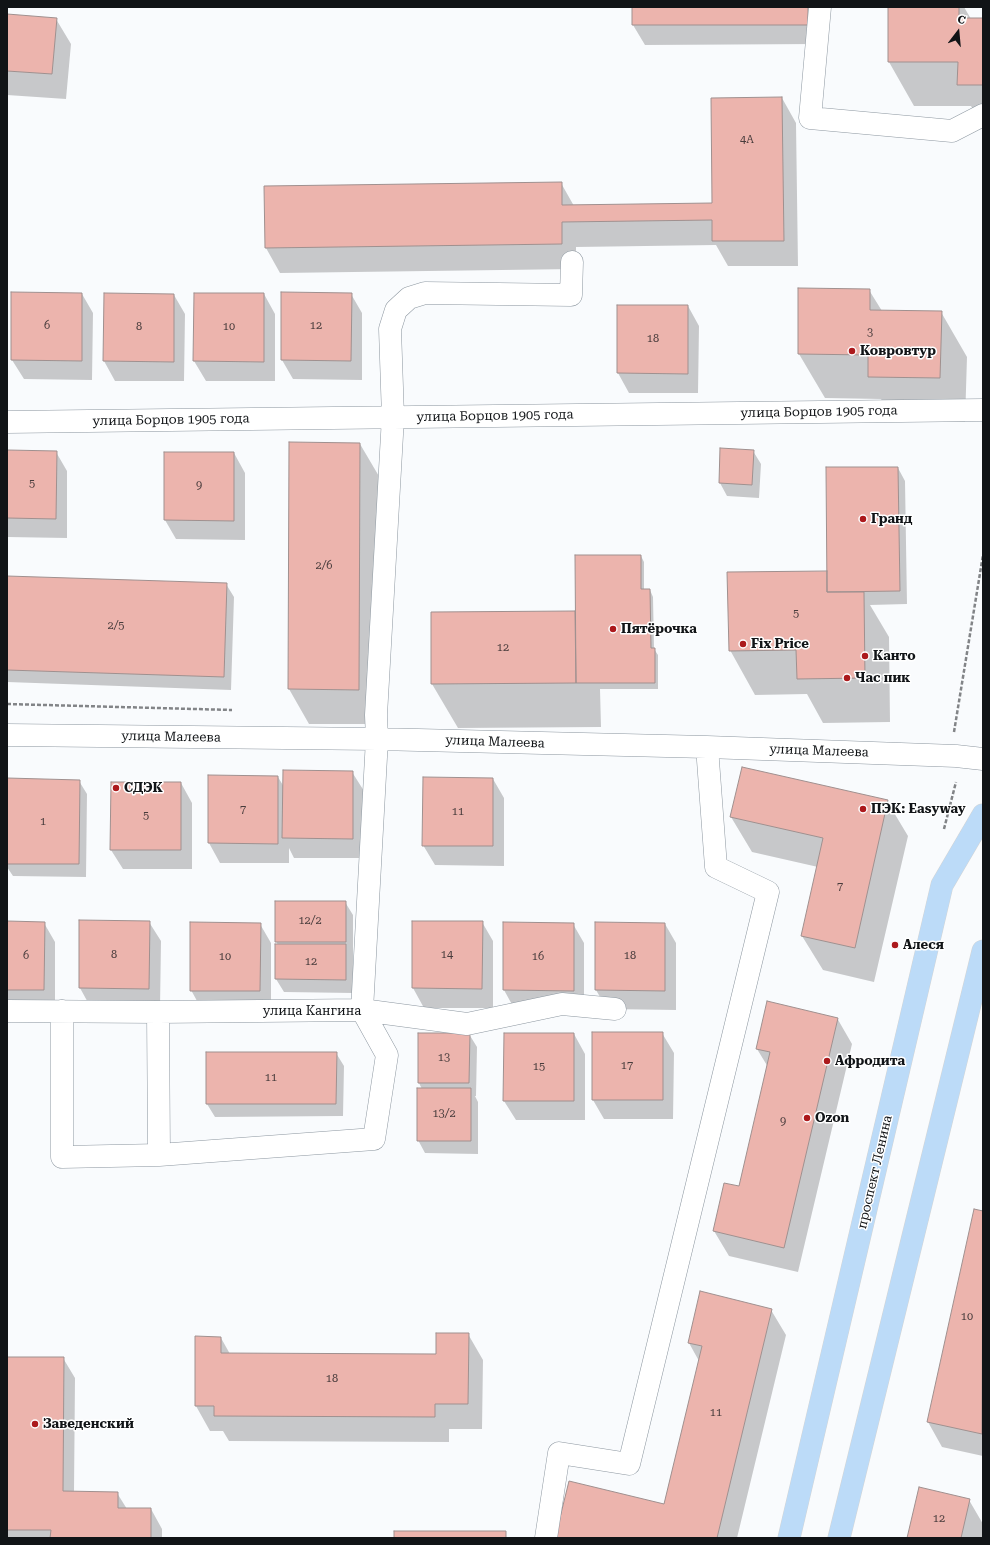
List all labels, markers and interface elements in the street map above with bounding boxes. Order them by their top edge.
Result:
north arrow [938,12,978,52]
text: С [956,13,967,27]
house number: 4А [740,133,754,147]
house number: 6 [44,319,50,333]
house number: 12 [310,319,322,333]
house number: 8 [136,320,142,334]
house number: 10 [223,320,235,334]
house number: 3 [867,326,873,340]
house number: 18 [647,332,659,346]
place label: Ковровтур [860,343,936,359]
marker: Ковровтур [847,346,857,356]
street label: улица Борцов 1905 года [740,403,898,421]
street label: улица Борцов 1905 года [416,407,574,425]
street label: улица Борцов 1905 года [92,411,250,429]
house number: 5 [29,477,35,491]
house number: 9 [196,479,202,493]
place label: Гранд [871,511,912,527]
marker: Гранд [858,514,868,524]
house number: 2/6 [316,559,332,573]
house number: 5 [793,607,799,621]
house number: 2/5 [108,619,124,633]
place label: Пятёрочка [621,621,697,637]
marker: Пятёрочка [608,624,618,634]
place label: Fix Price [751,636,809,652]
marker: Fix Price [738,639,748,649]
house number: 12 [497,641,509,655]
place label: Канто [873,648,916,664]
marker: Канто [860,651,870,661]
place label: Час пик [855,670,910,686]
marker: Час пик [842,673,852,683]
street label: улица Малеева [121,728,221,746]
street label: улица Малеева [445,732,545,752]
street label: улица Малеева [769,741,869,761]
place label: СДЭК [124,780,163,796]
marker: СДЭК [111,783,121,793]
place label: ПЭК: Easyway [871,801,966,817]
house number: 7 [240,803,246,817]
marker: ПЭК: Easyway [858,804,868,814]
house number: 11 [452,805,464,819]
house number: 5 [143,809,149,823]
house number: 1 [40,815,46,829]
house number: 7 [837,880,843,894]
house number: 12/2 [298,914,322,928]
place label: Алеся [903,937,944,953]
marker: Алеся [890,940,900,950]
house number: 8 [111,948,117,962]
house number: 14 [441,948,453,962]
house number: 6 [23,949,29,963]
house number: 18 [624,949,636,963]
house number: 10 [219,950,231,964]
house number: 16 [532,950,544,964]
house number: 12 [305,955,317,969]
street label: улица Кангина [263,1003,361,1019]
house number: 13 [438,1051,450,1065]
place label: Афродита [835,1053,905,1069]
marker: Афродита [822,1056,832,1066]
house number: 17 [621,1059,633,1073]
house number: 15 [533,1060,545,1074]
house number: 11 [265,1071,277,1085]
house number: 13/2 [432,1107,456,1121]
place label: Ozon [815,1110,849,1126]
marker: Ozon [802,1113,812,1123]
street label: проспект Ленина [854,1114,896,1230]
house number: 9 [780,1115,786,1129]
house number: 10 [961,1310,973,1324]
house number: 18 [326,1372,338,1386]
house number: 11 [710,1406,722,1420]
place label: Заведенский [43,1416,134,1432]
marker: Заведенский [30,1419,40,1429]
house number: 12 [933,1512,945,1526]

